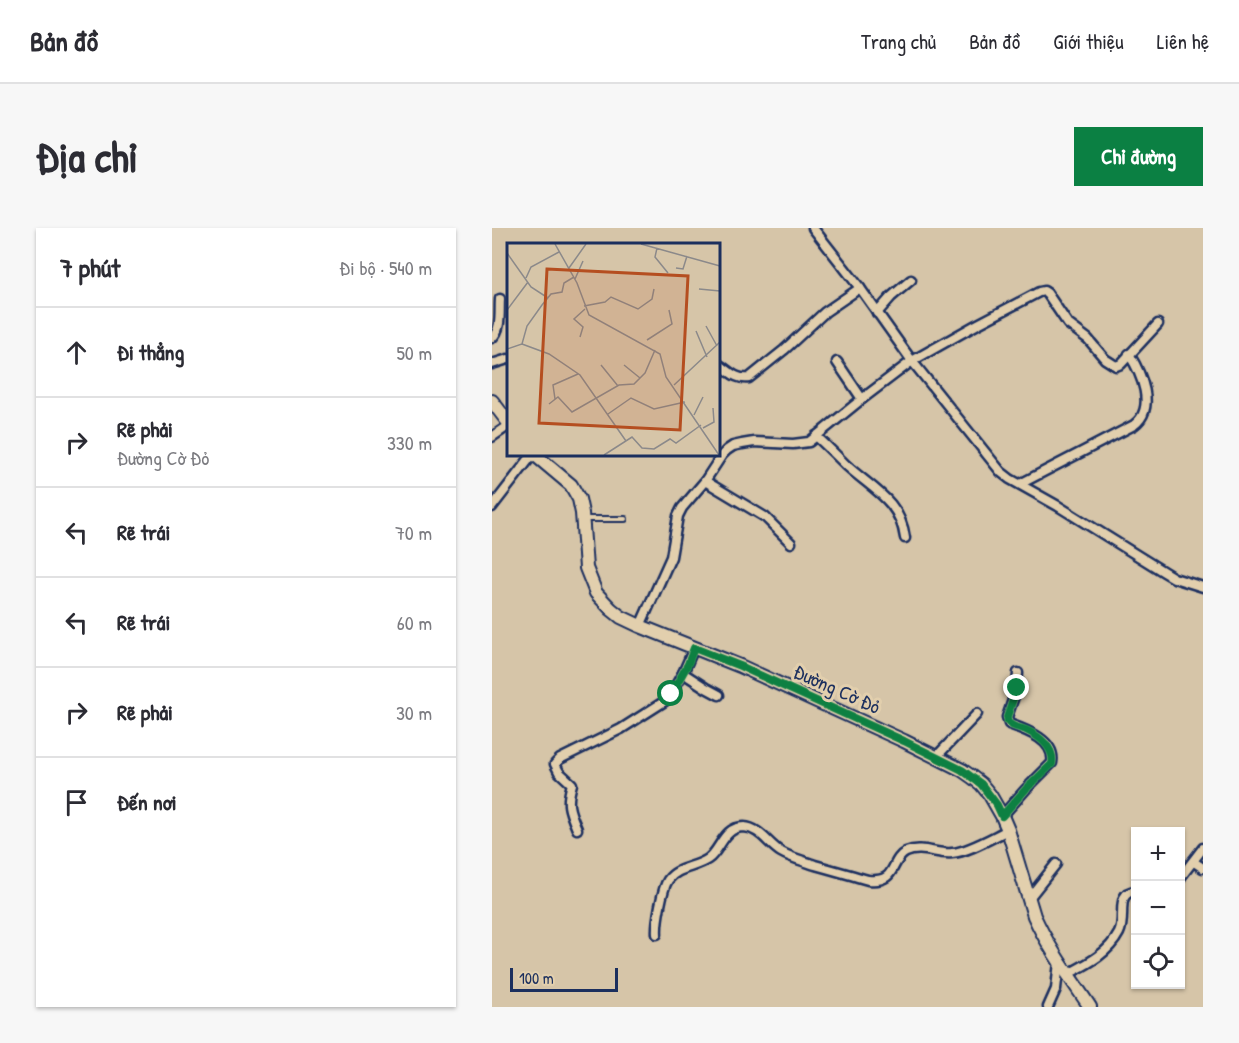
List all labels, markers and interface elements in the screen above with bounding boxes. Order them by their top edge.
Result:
text: Bản đồ [30,22,98,60]
text: Trang chủ [861,27,936,56]
text: Bản đồ [969,27,1020,56]
text: Giới thiệu [1053,27,1124,56]
text: Liên hệ [1157,27,1209,56]
button: Chỉ đường [1074,127,1203,186]
text: Địa chỉ [36,128,138,185]
inset map [507,243,720,456]
text: 7 phút [60,250,120,285]
text: Đi bộ · 540 m [339,254,432,281]
icon: ahead [60,336,93,369]
text: Đi thẳng [117,337,184,367]
text: 50 m [396,339,432,366]
text: Rẽ phải [117,414,173,444]
icon: right [60,426,93,459]
text: 330 m [387,429,432,456]
text: Đường Cờ Đỏ [117,444,209,471]
icon: left [60,516,93,549]
text: Rẽ trái [117,517,170,547]
text: 70 m [395,519,432,546]
icon: left [60,606,93,639]
text: Rẽ trái [117,607,170,637]
text: 60 m [397,609,432,636]
street label: Đường Cờ Đỏ [790,657,885,720]
route end [1003,674,1029,700]
route start [657,680,683,706]
icon: right [60,696,93,729]
text: Rẽ phải [117,697,173,727]
text: 30 m [396,699,432,726]
icon: arrive [60,786,93,819]
text: Đến nơi [117,787,177,817]
map controls [1131,827,1185,989]
button: + [1131,827,1185,881]
button: − [1131,881,1185,935]
button: locate [1131,935,1185,989]
scale bar [510,965,618,992]
text: 100 m [519,967,554,989]

